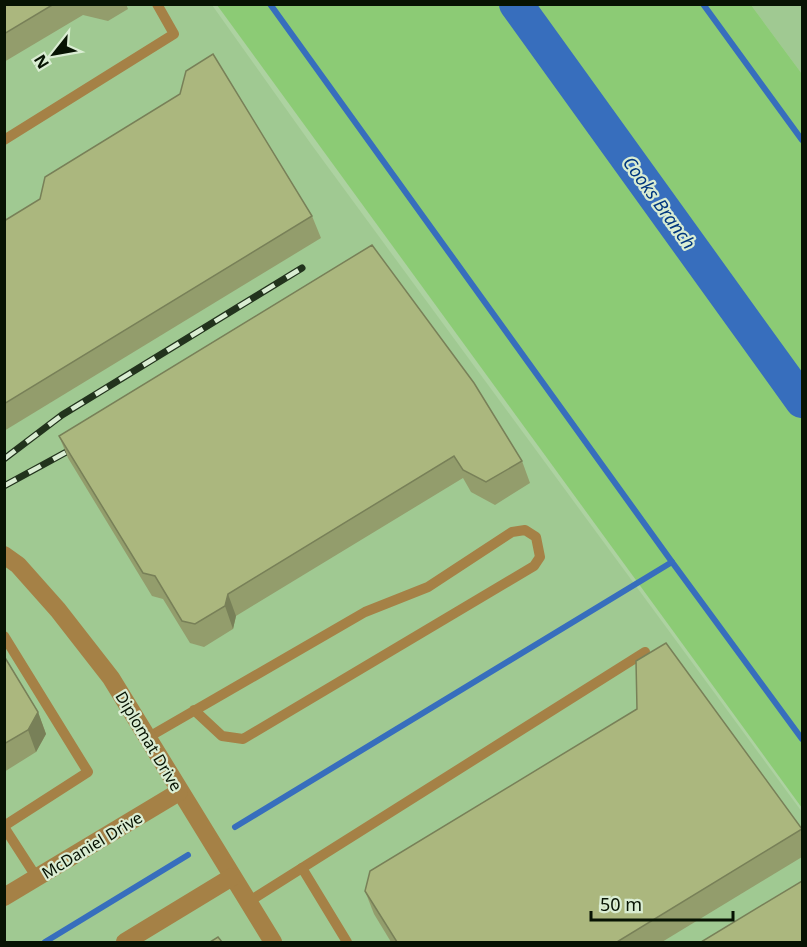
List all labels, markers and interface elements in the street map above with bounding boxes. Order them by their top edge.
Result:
north arrow [24,24,84,84]
text: N [28,50,54,73]
water label: Cooks Branch [618,151,702,254]
street label: Diplomat Drive [110,687,188,795]
street label: McDaniel Drive [38,806,146,884]
scale bar [591,884,734,922]
text: 50 m [600,892,642,916]

